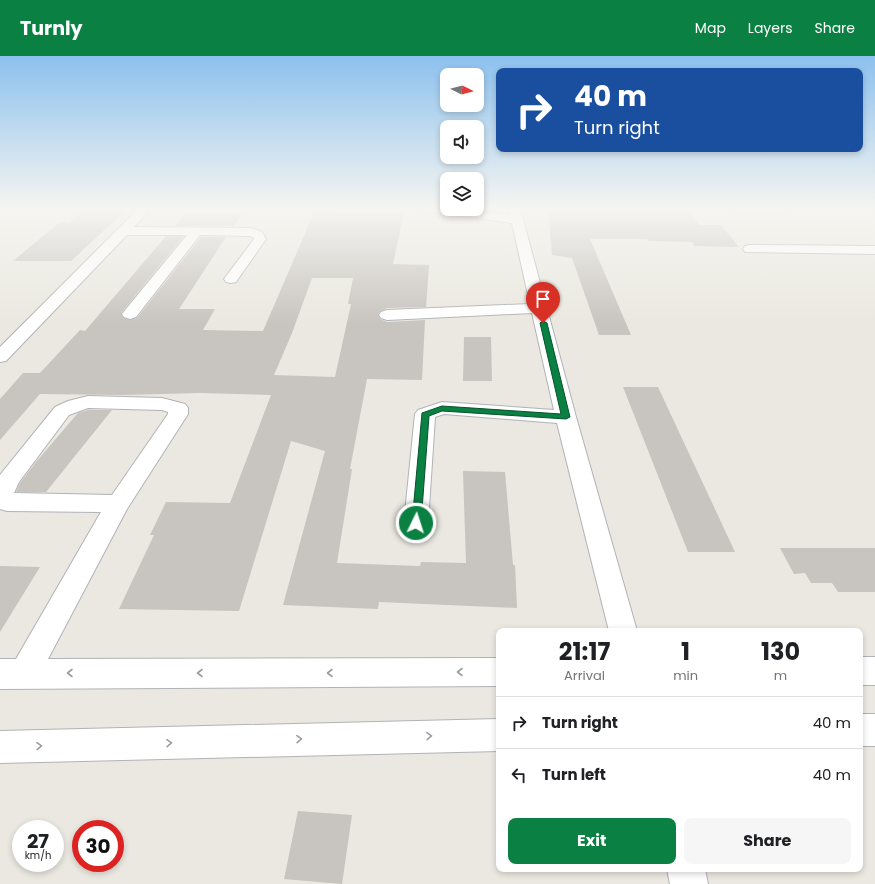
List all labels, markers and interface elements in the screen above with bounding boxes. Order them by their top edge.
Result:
text: Turnly [20,15,83,42]
text: Map [695,18,726,38]
text: Layers [748,18,792,38]
text: Share [814,18,855,38]
north arrow [440,68,484,112]
map controls [440,68,484,216]
text: 40 m [574,77,647,116]
icon: right [508,84,560,136]
text: Turn right [574,115,660,140]
button: sound [440,120,484,164]
button: layers [440,172,484,216]
pin [526,282,560,323]
icon: arrive [532,288,554,310]
position arrow [395,502,437,544]
text: 21:17 [559,635,610,668]
text: 1 [681,635,690,668]
text: 130 [761,635,800,668]
text: Arrival [564,666,605,685]
text: min [673,666,698,685]
text: m [774,666,787,685]
one-way arrow [457,668,463,676]
one-way arrow [67,669,73,677]
one-way arrow [197,669,203,677]
one-way arrow [327,669,333,677]
icon: right [508,712,530,734]
text: Turn right [542,712,618,733]
text: 40 m [813,712,851,733]
one-way arrow [426,732,432,740]
one-way arrow [296,735,302,744]
one-way arrow [166,738,172,747]
one-way arrow [36,742,42,750]
icon: left [508,764,530,786]
text: Turn left [542,764,606,785]
text: 40 m [813,764,851,785]
button: Exit [508,818,676,864]
button: Share [684,818,851,864]
speed limit sign: 30 [72,820,124,872]
text: 27 [27,827,49,855]
text: km/h [25,848,51,863]

